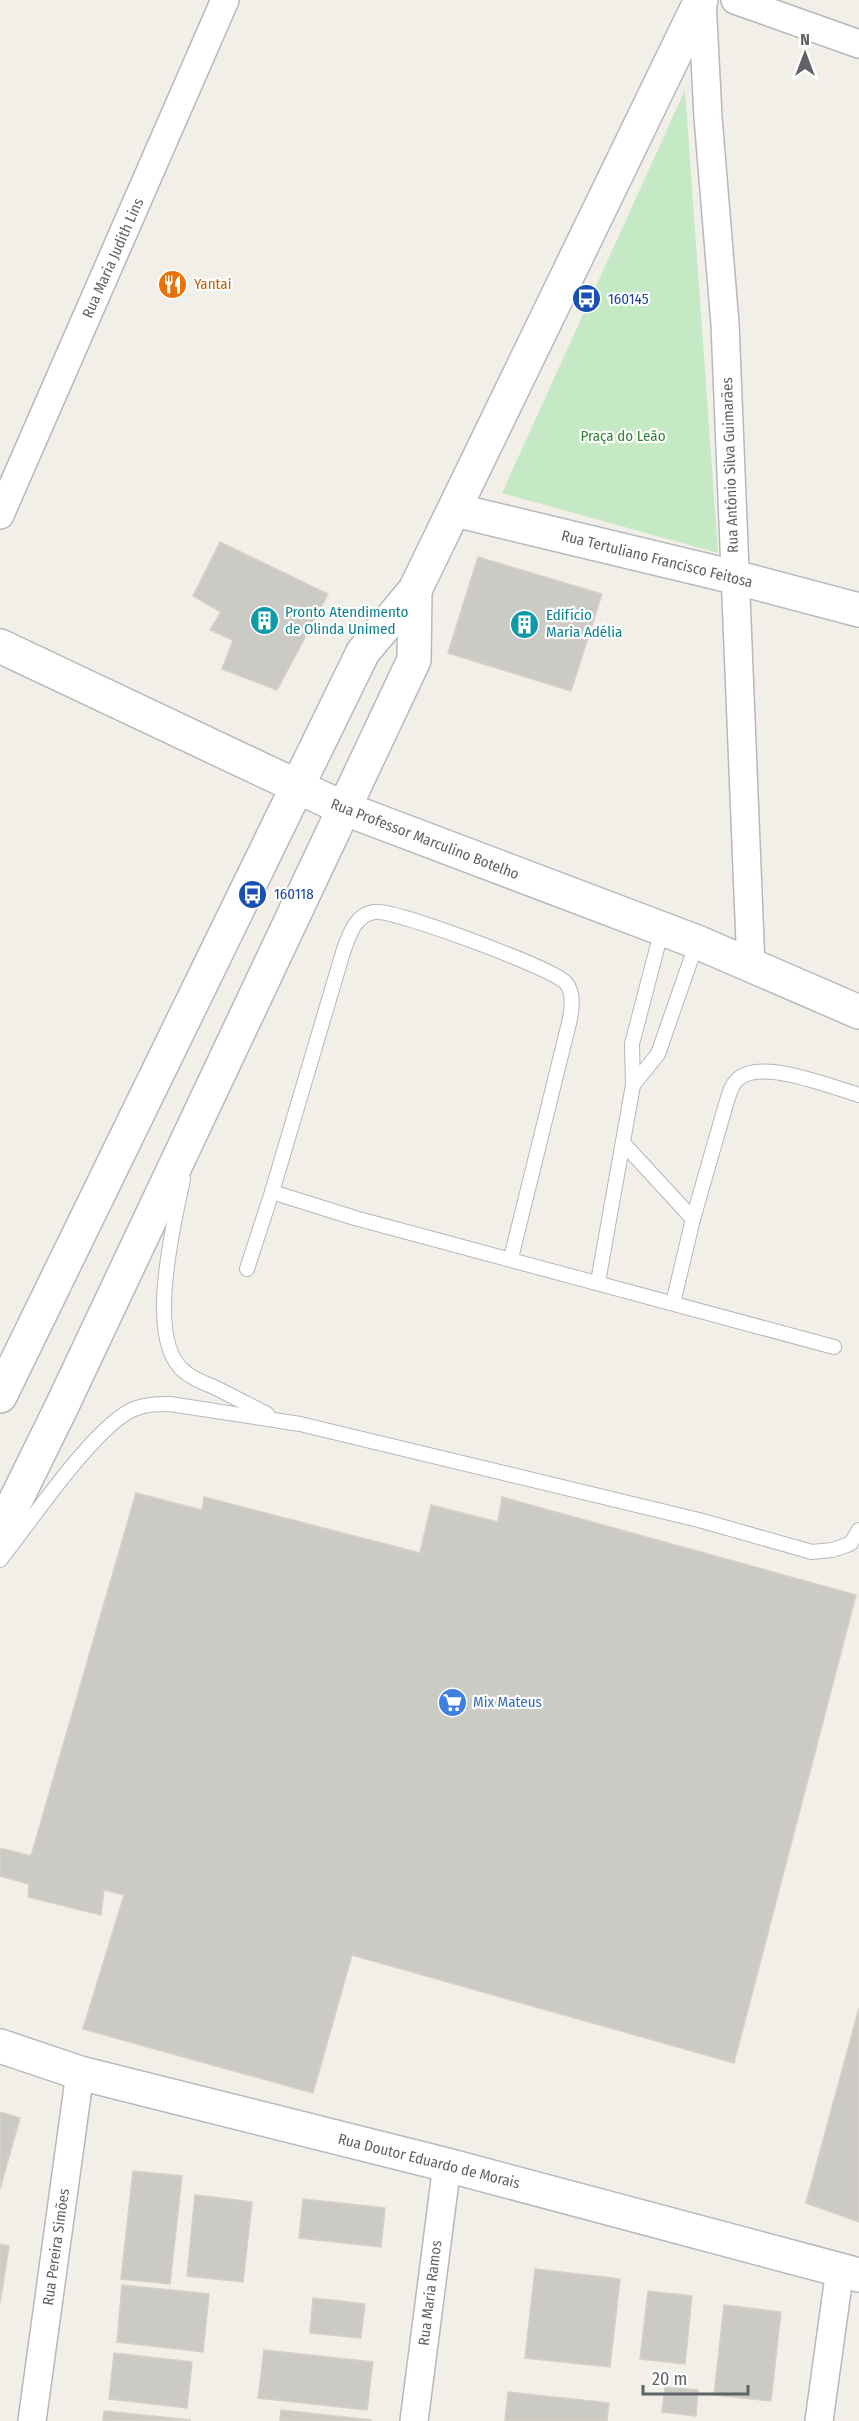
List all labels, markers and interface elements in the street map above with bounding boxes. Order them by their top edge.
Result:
north arrow [775,24,835,84]
text: N [800,30,810,49]
street label: Rua Maria Judith Lins [78,195,148,321]
restaurant icon: Yantai [157,268,189,300]
place label: Yantai [194,275,231,293]
bus stop icon: 160145 [571,283,603,315]
place label: 160145 [608,290,649,308]
street label: Rua Antônio Silva Guimarães [718,377,742,553]
park label: Praça do Leão [580,427,666,445]
street label: Rua Tertuliano Francisco Feitosa [559,526,755,592]
place label: Pronto Atendimento de Olinda Unimed [285,603,408,638]
building icon: Pronto Atendimento de Olinda Unimed [248,605,280,637]
place label: Edifício Maria Adélia [546,606,622,641]
building icon: Edifício Maria Adélia [509,608,541,640]
street label: Rua Professor Marculino Botelho [328,795,522,883]
bus stop icon: 160118 [237,878,269,910]
place label: 160118 [274,885,314,903]
supermarket icon: Mix Mateus [436,1686,468,1718]
place label: Mix Mateus [473,1693,542,1711]
street label: Rua Doutor Eduardo de Morais [336,2130,522,2192]
street label: Rua Pereira Simões [39,2187,73,2307]
street label: Rua Maria Ramos [415,2239,445,2347]
scale bar [643,2358,748,2396]
text: 20 m [652,2368,687,2390]

